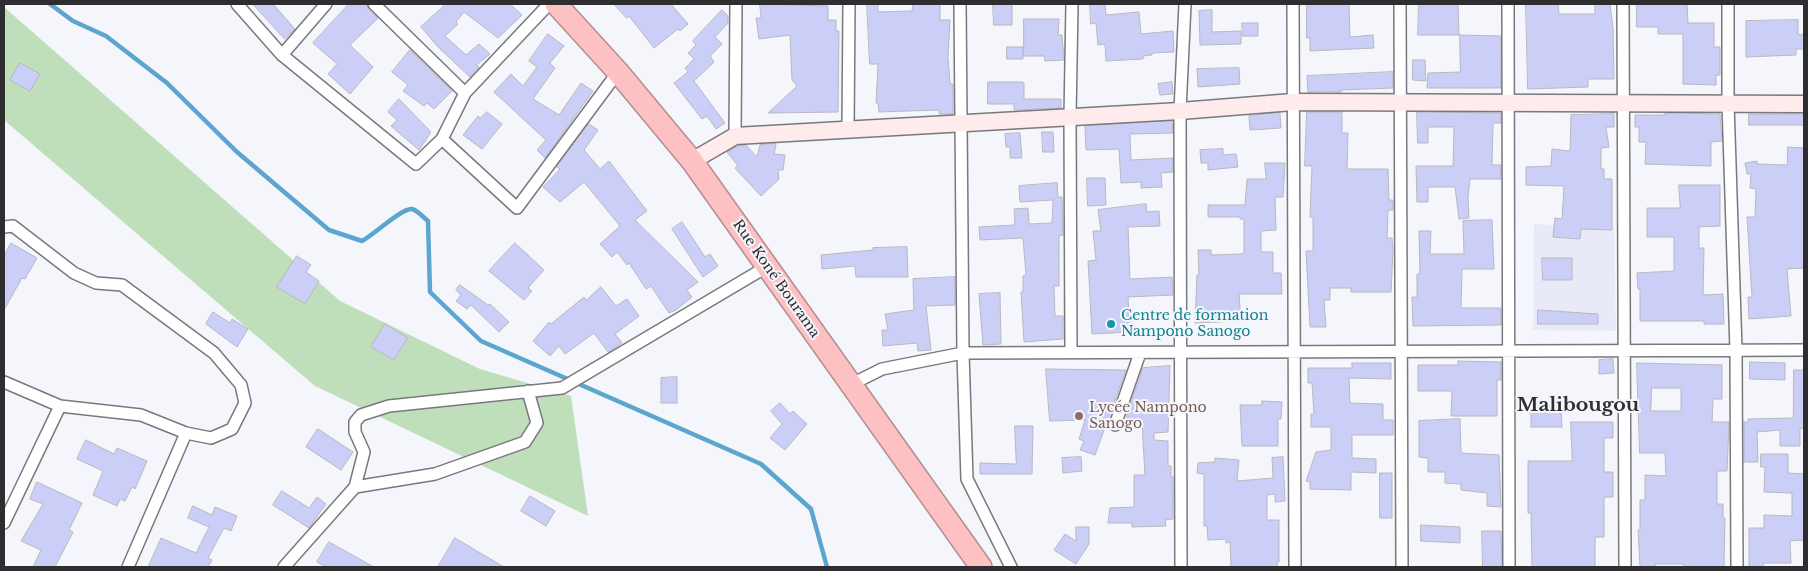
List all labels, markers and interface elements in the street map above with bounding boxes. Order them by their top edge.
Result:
street label: Rue Koné Bourama [729,217,823,341]
place label: Centre de formation Nampono Sanogo [1121,308,1268,341]
marker: Centre de formation Nampono Sanogo [1105,318,1117,330]
district label: Malibougou [1517,395,1639,417]
place label: Lycée Nampono Sanogo [1089,400,1207,432]
marker: Lycée Nampono Sanogo [1073,410,1085,422]

